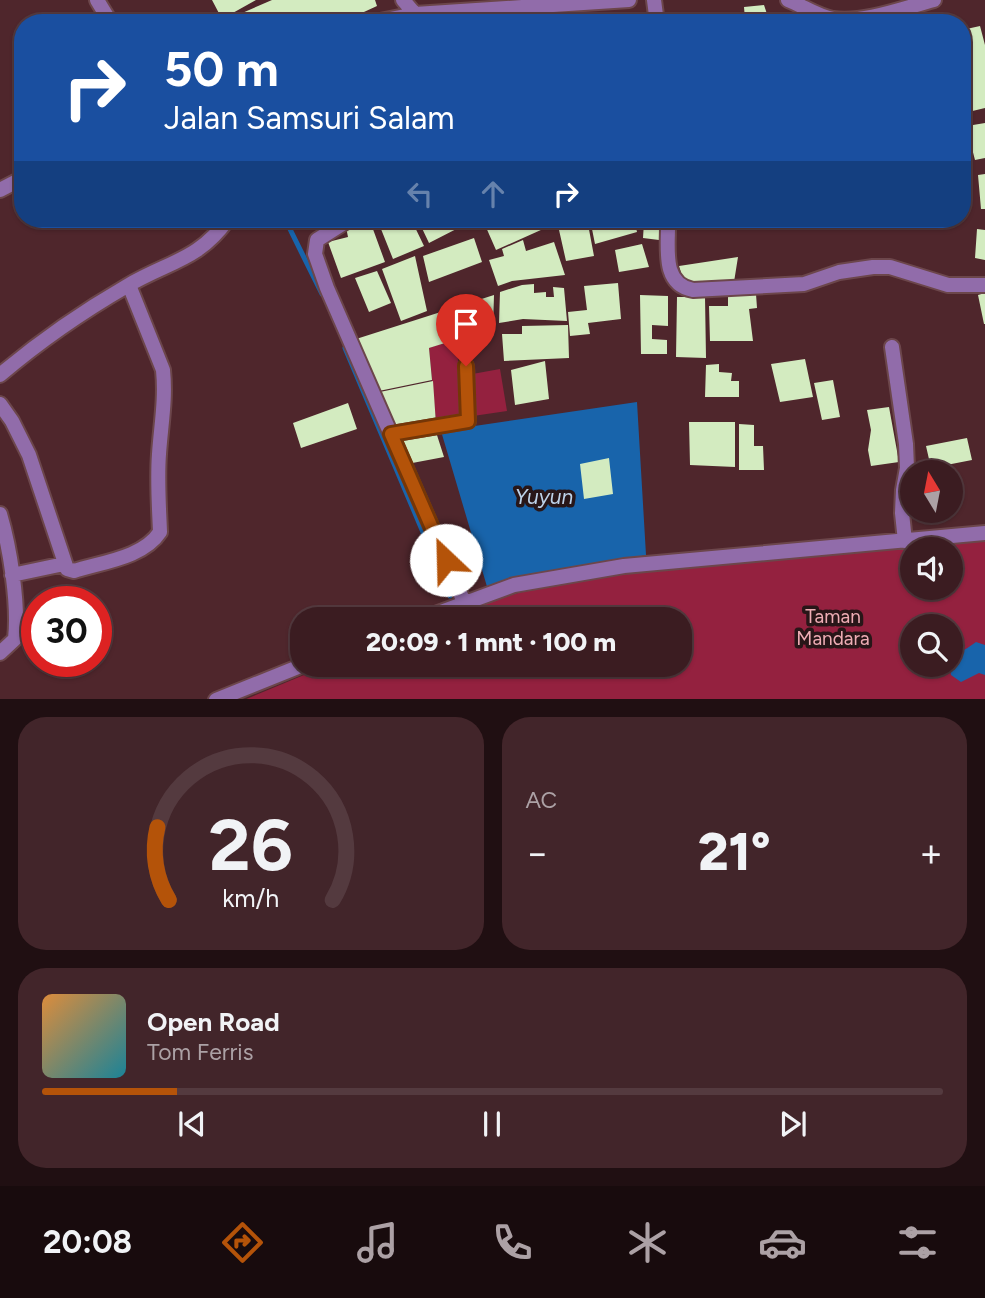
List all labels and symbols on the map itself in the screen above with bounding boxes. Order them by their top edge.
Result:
pin [436,294,496,366]
north arrow [900,460,962,523]
water label: Yuyun [515,484,573,509]
position arrow [409,523,483,597]
speed limit sign: 30 [21,586,112,677]
park label: Taman Mandara [796,605,870,650]

